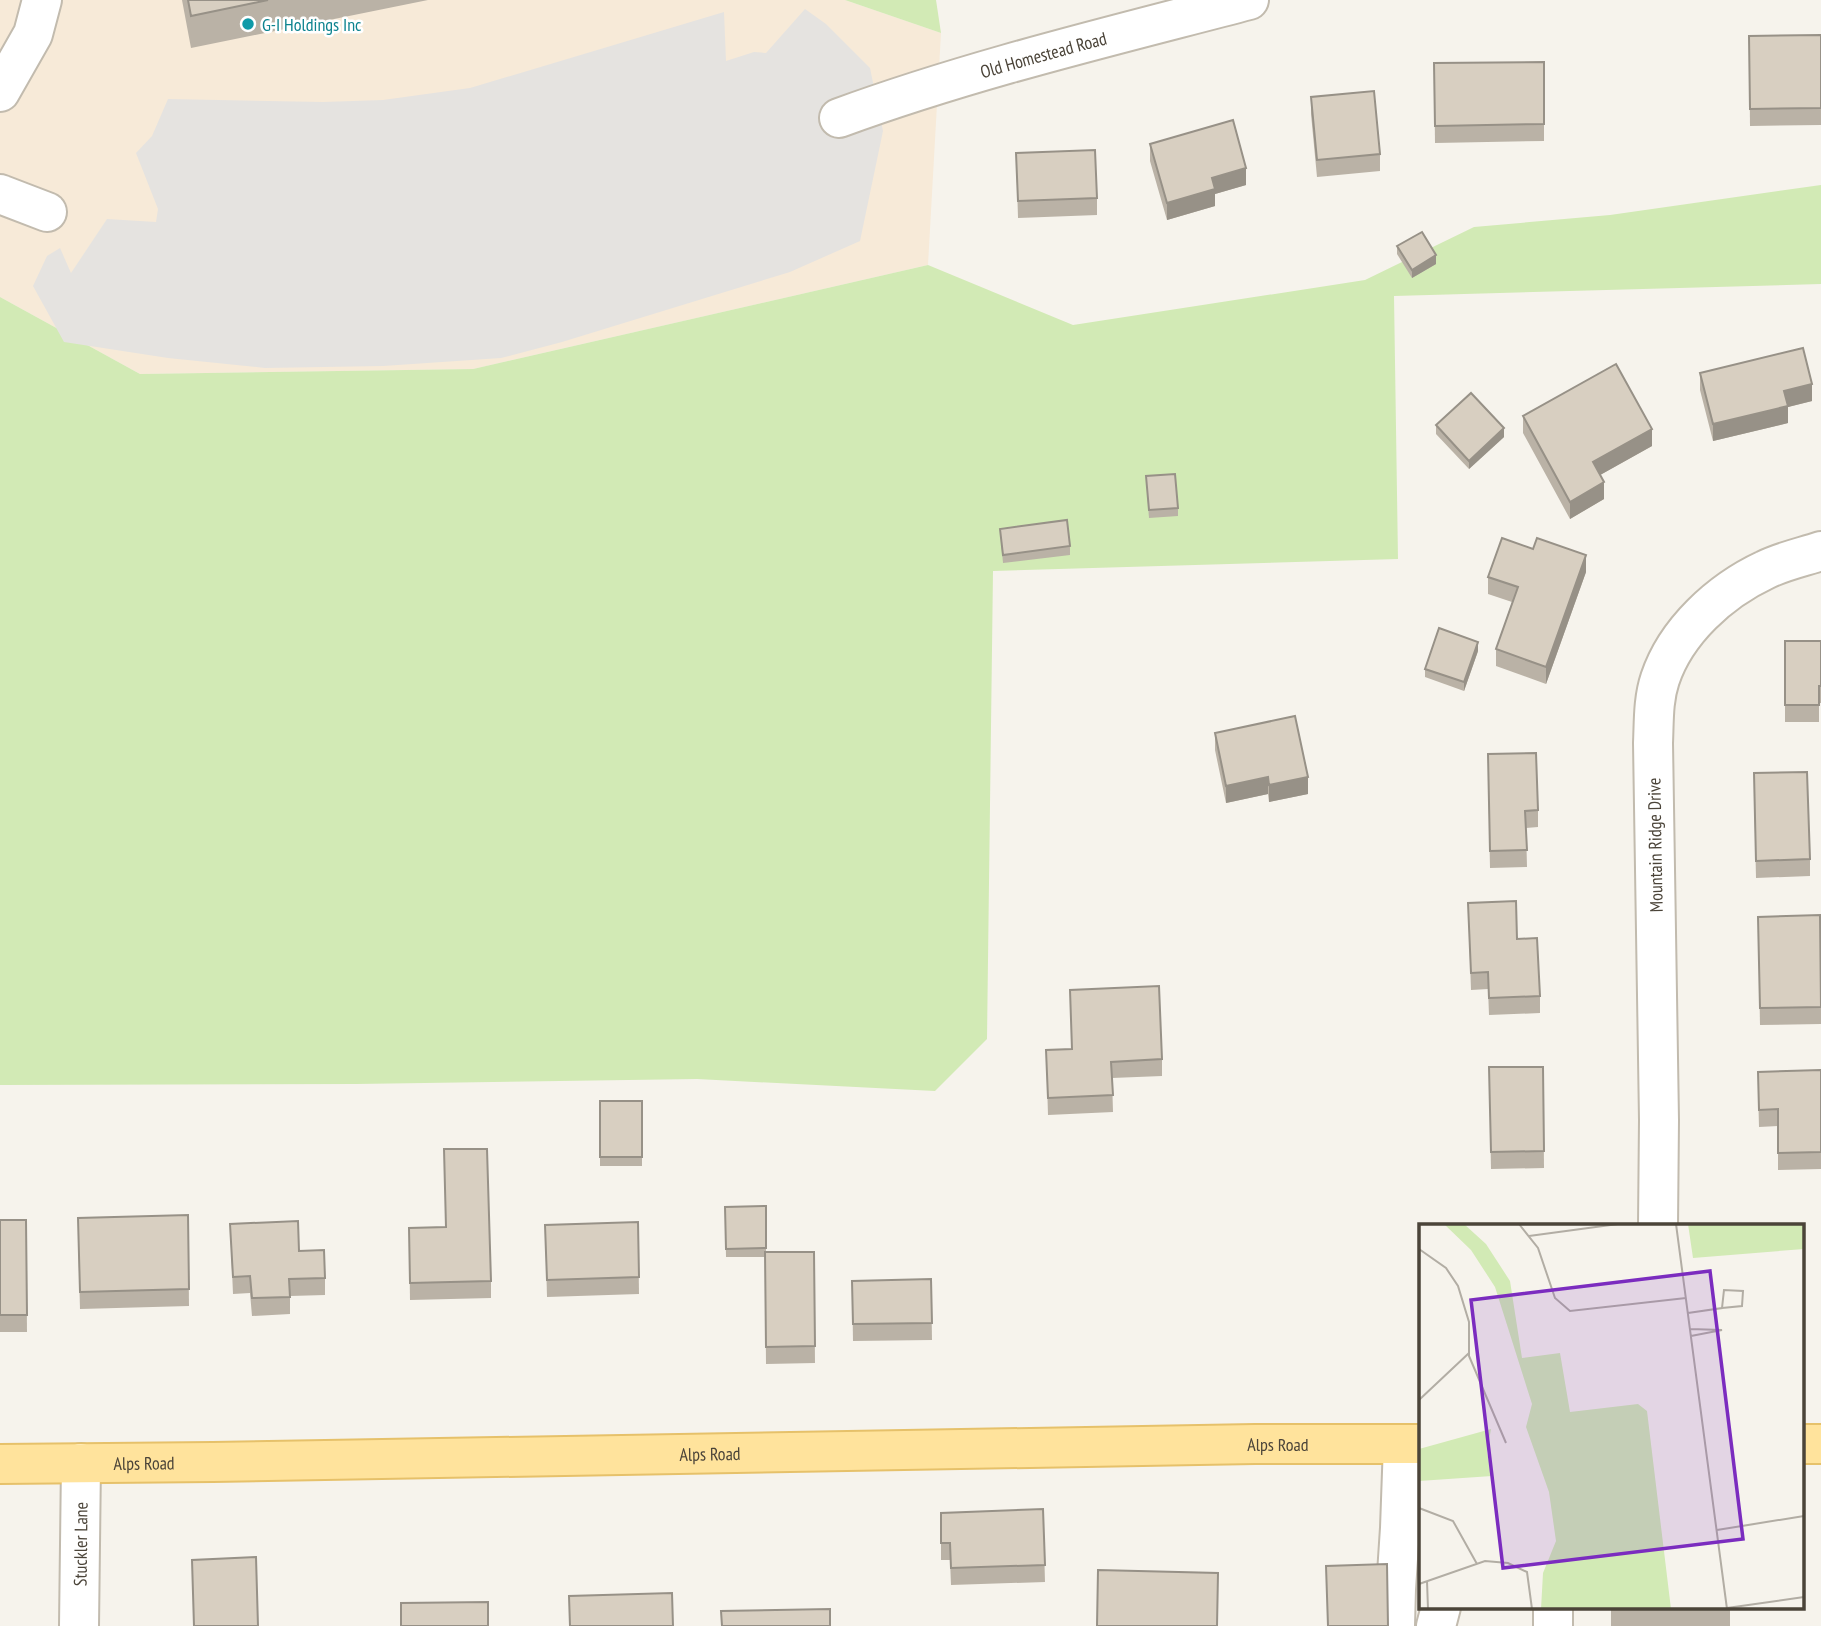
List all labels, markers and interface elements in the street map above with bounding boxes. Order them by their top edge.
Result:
place label: G-I Holdings Inc [262,13,362,36]
marker: G-I Holdings Inc [240,16,256,32]
street label: Old Homestead Road [977,26,1109,83]
street label: Mountain Ridge Drive [1642,777,1668,913]
inset map [1419,1224,1804,1608]
street label: Alps Road [1247,1432,1308,1456]
street label: Alps Road [679,1441,741,1465]
street label: Alps Road [113,1451,175,1474]
street label: Stuckler Lane [68,1502,92,1586]

